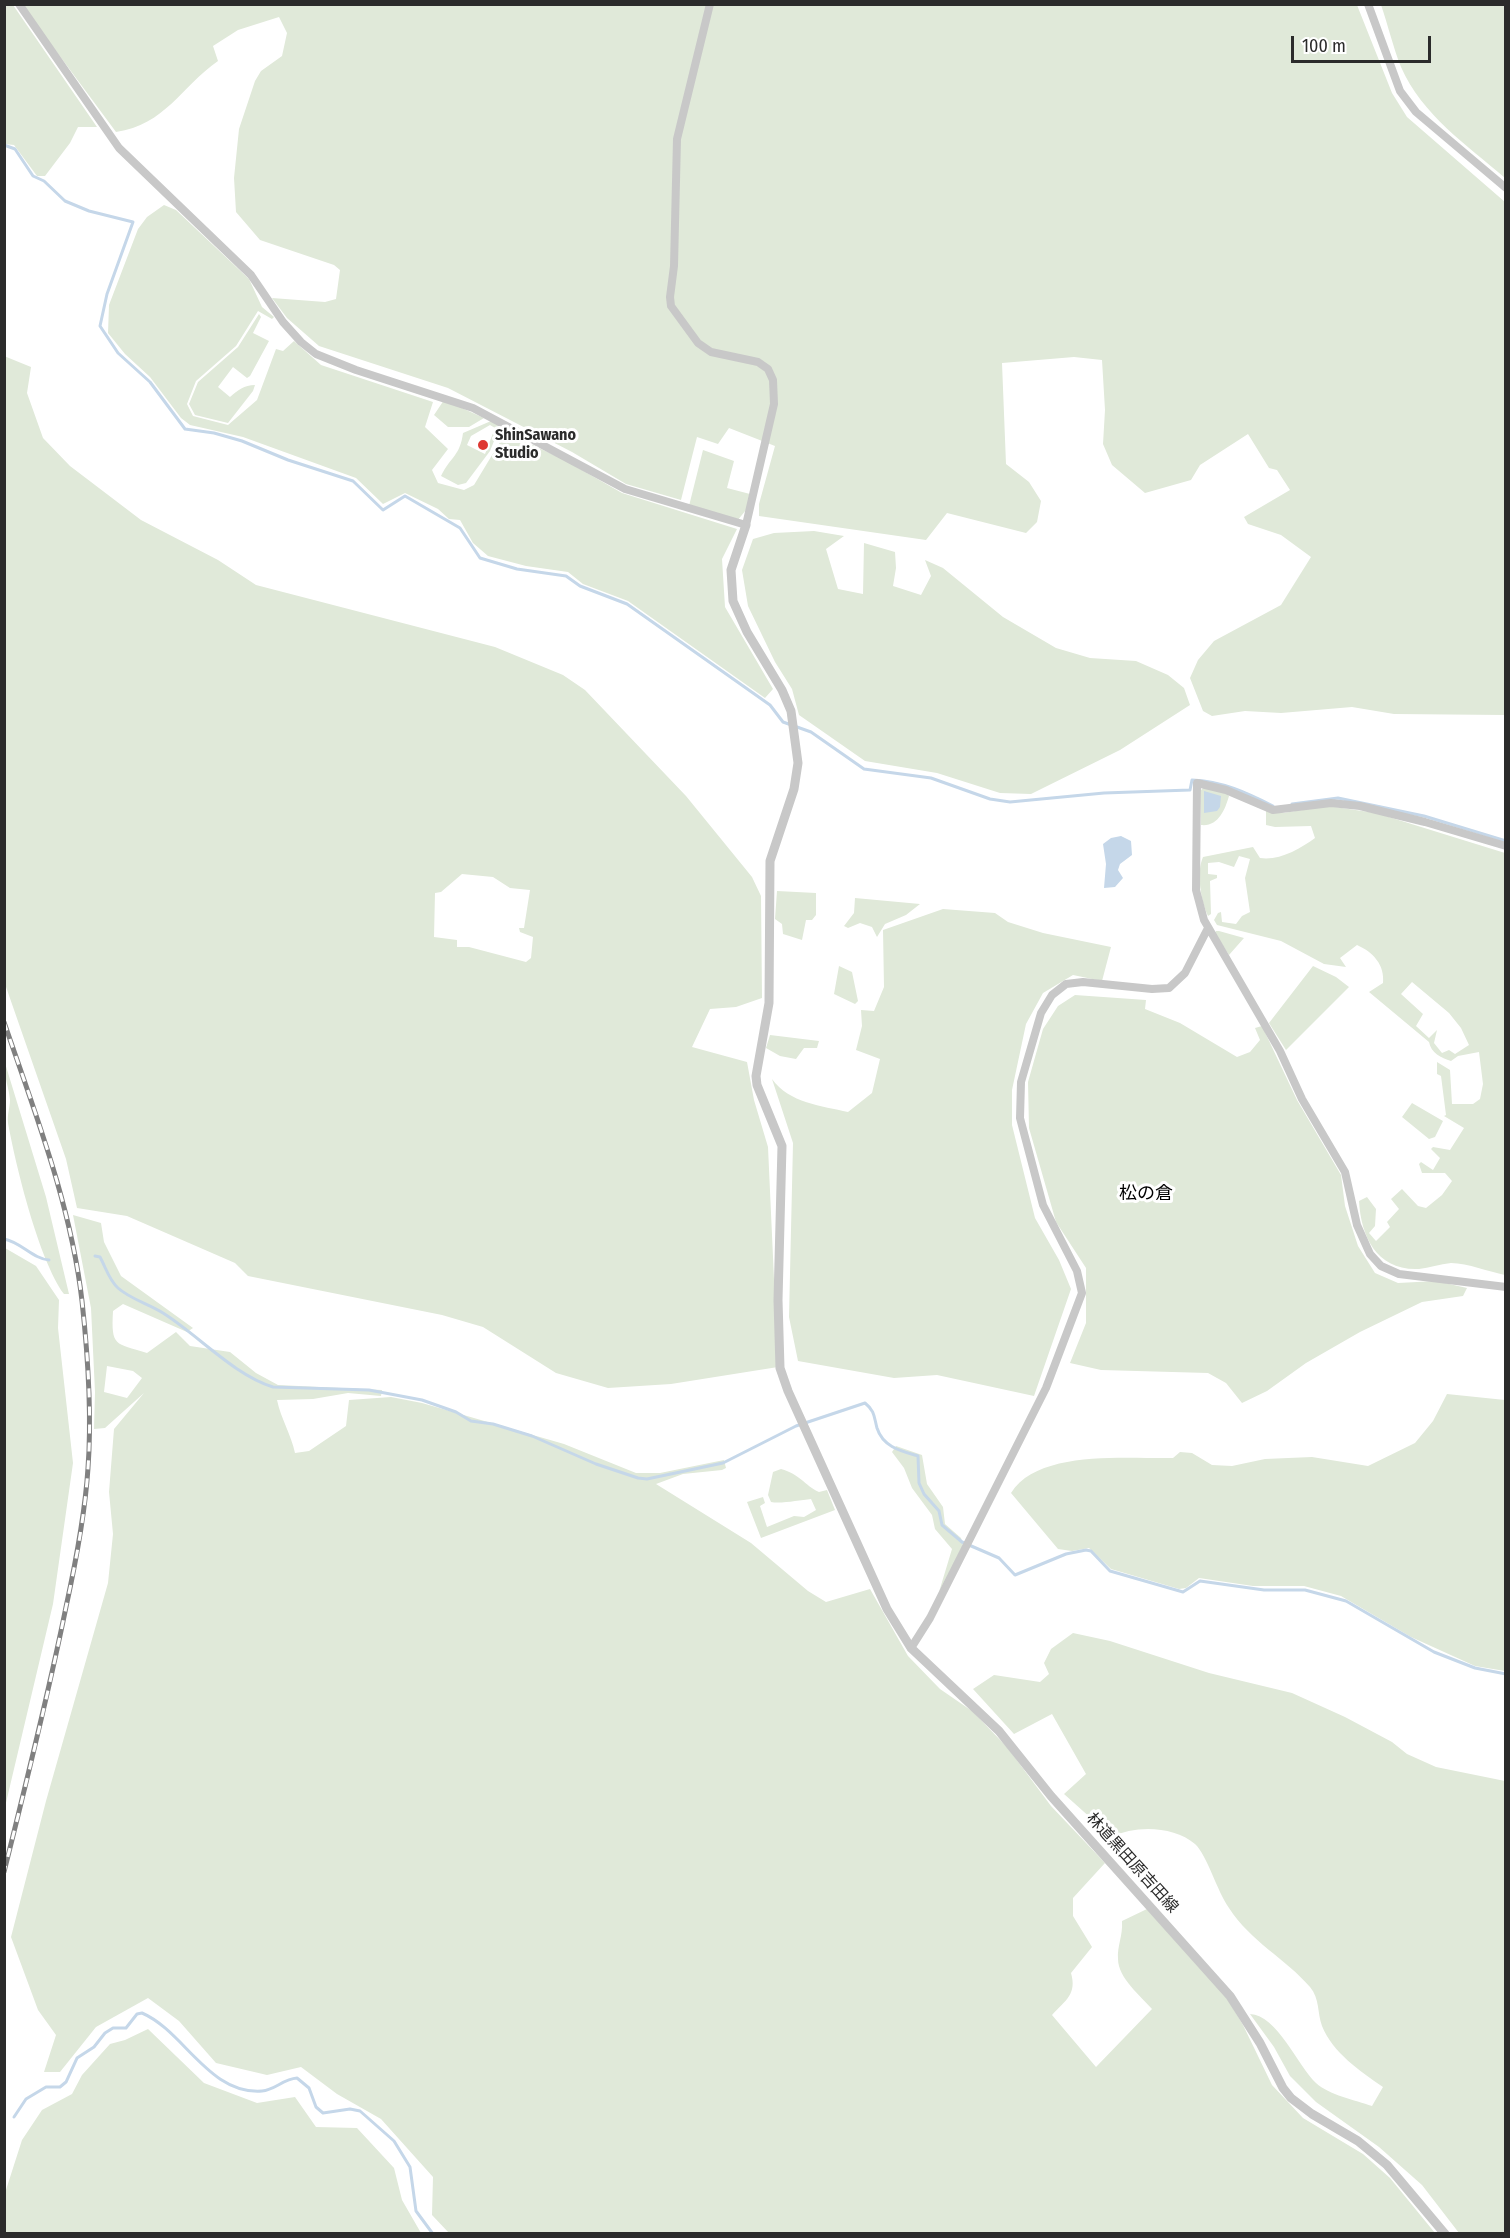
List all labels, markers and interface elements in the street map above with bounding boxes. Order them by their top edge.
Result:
scale bar [1294,24,1434,62]
text: 100 m [1302,35,1346,57]
place label: ShinSawano Studio [495,426,576,464]
marker: ShinSawano Studio [476,438,490,452]
district label: 松の倉 [1119,1183,1173,1205]
street label: 林道黒田原吉田線 [1082,1809,1182,1917]

